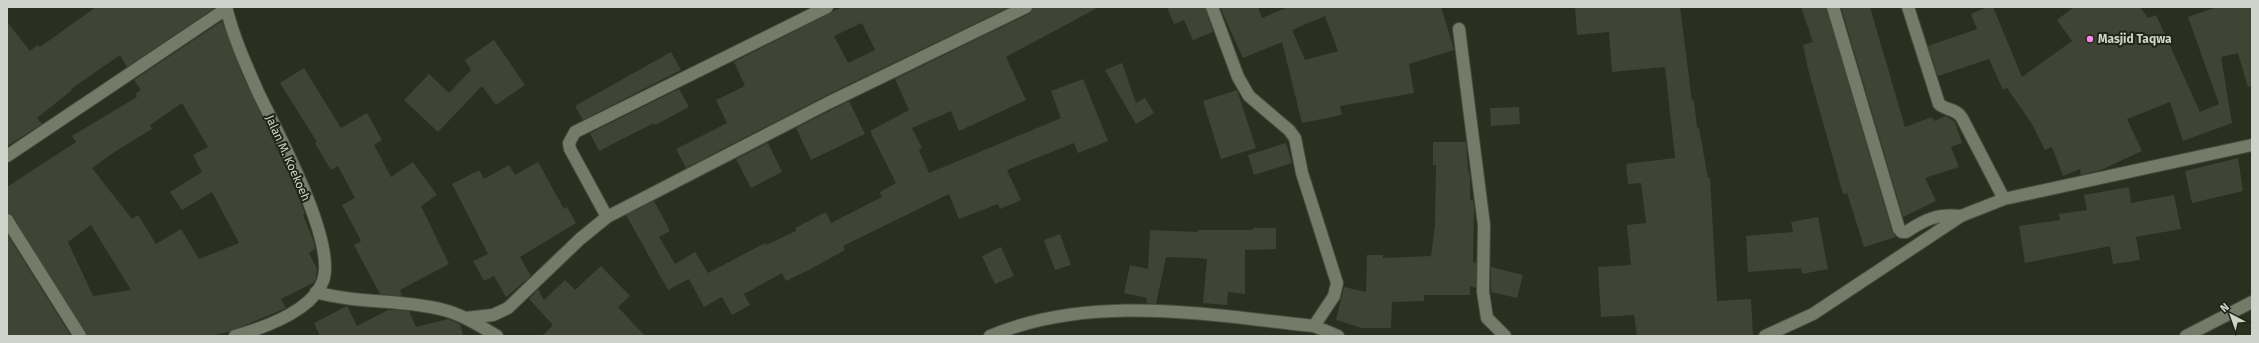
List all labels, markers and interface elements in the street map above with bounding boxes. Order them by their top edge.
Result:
place label: Masjid Taqwa [2098,32,2172,46]
marker: Masjid Taqwa [2085,34,2095,44]
street label: Jalan M. Koekoeh [263,113,313,203]
north arrow [2211,295,2251,335]
text: N [2218,301,2232,315]

